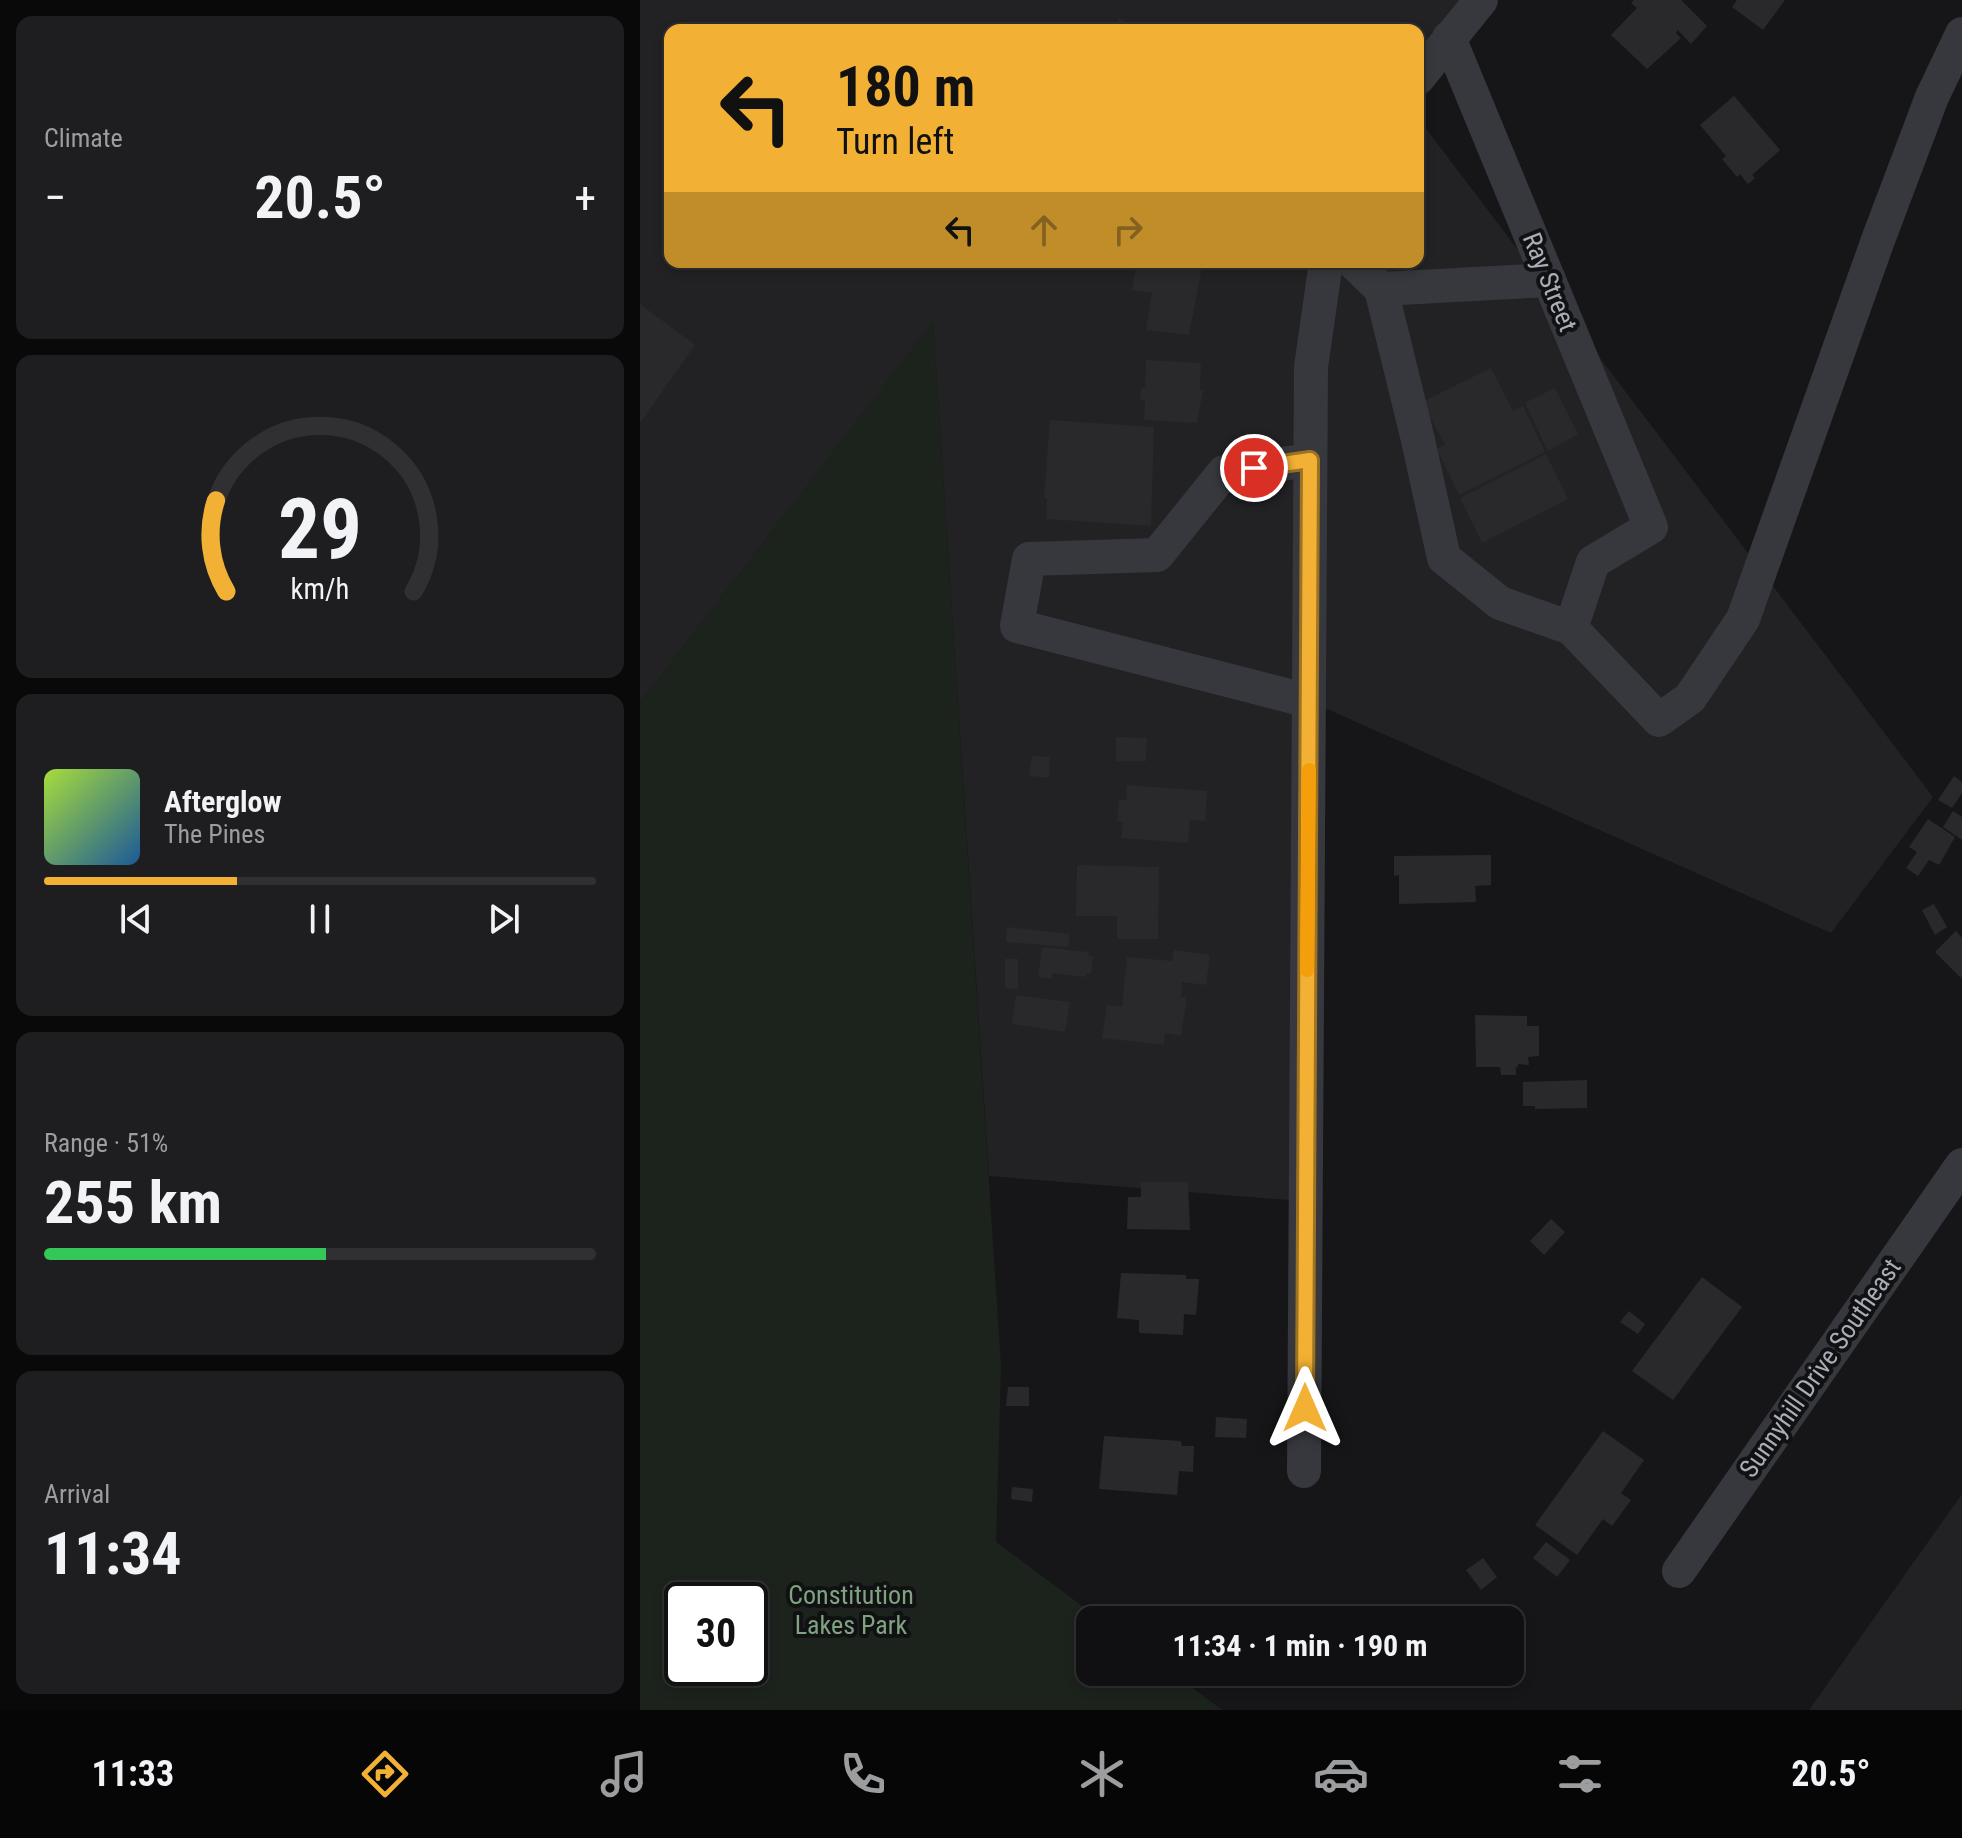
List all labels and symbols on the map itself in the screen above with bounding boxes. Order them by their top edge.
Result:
street label: Ray Street [1517,228,1583,336]
pin [1220,434,1288,502]
street label: Sunnyhill Drive Southeast [1733,1253,1907,1483]
position arrow [1263,1366,1347,1450]
park label: Constitution Lakes Park [788,1580,914,1640]
speed limit sign: 30 [664,1582,768,1686]

